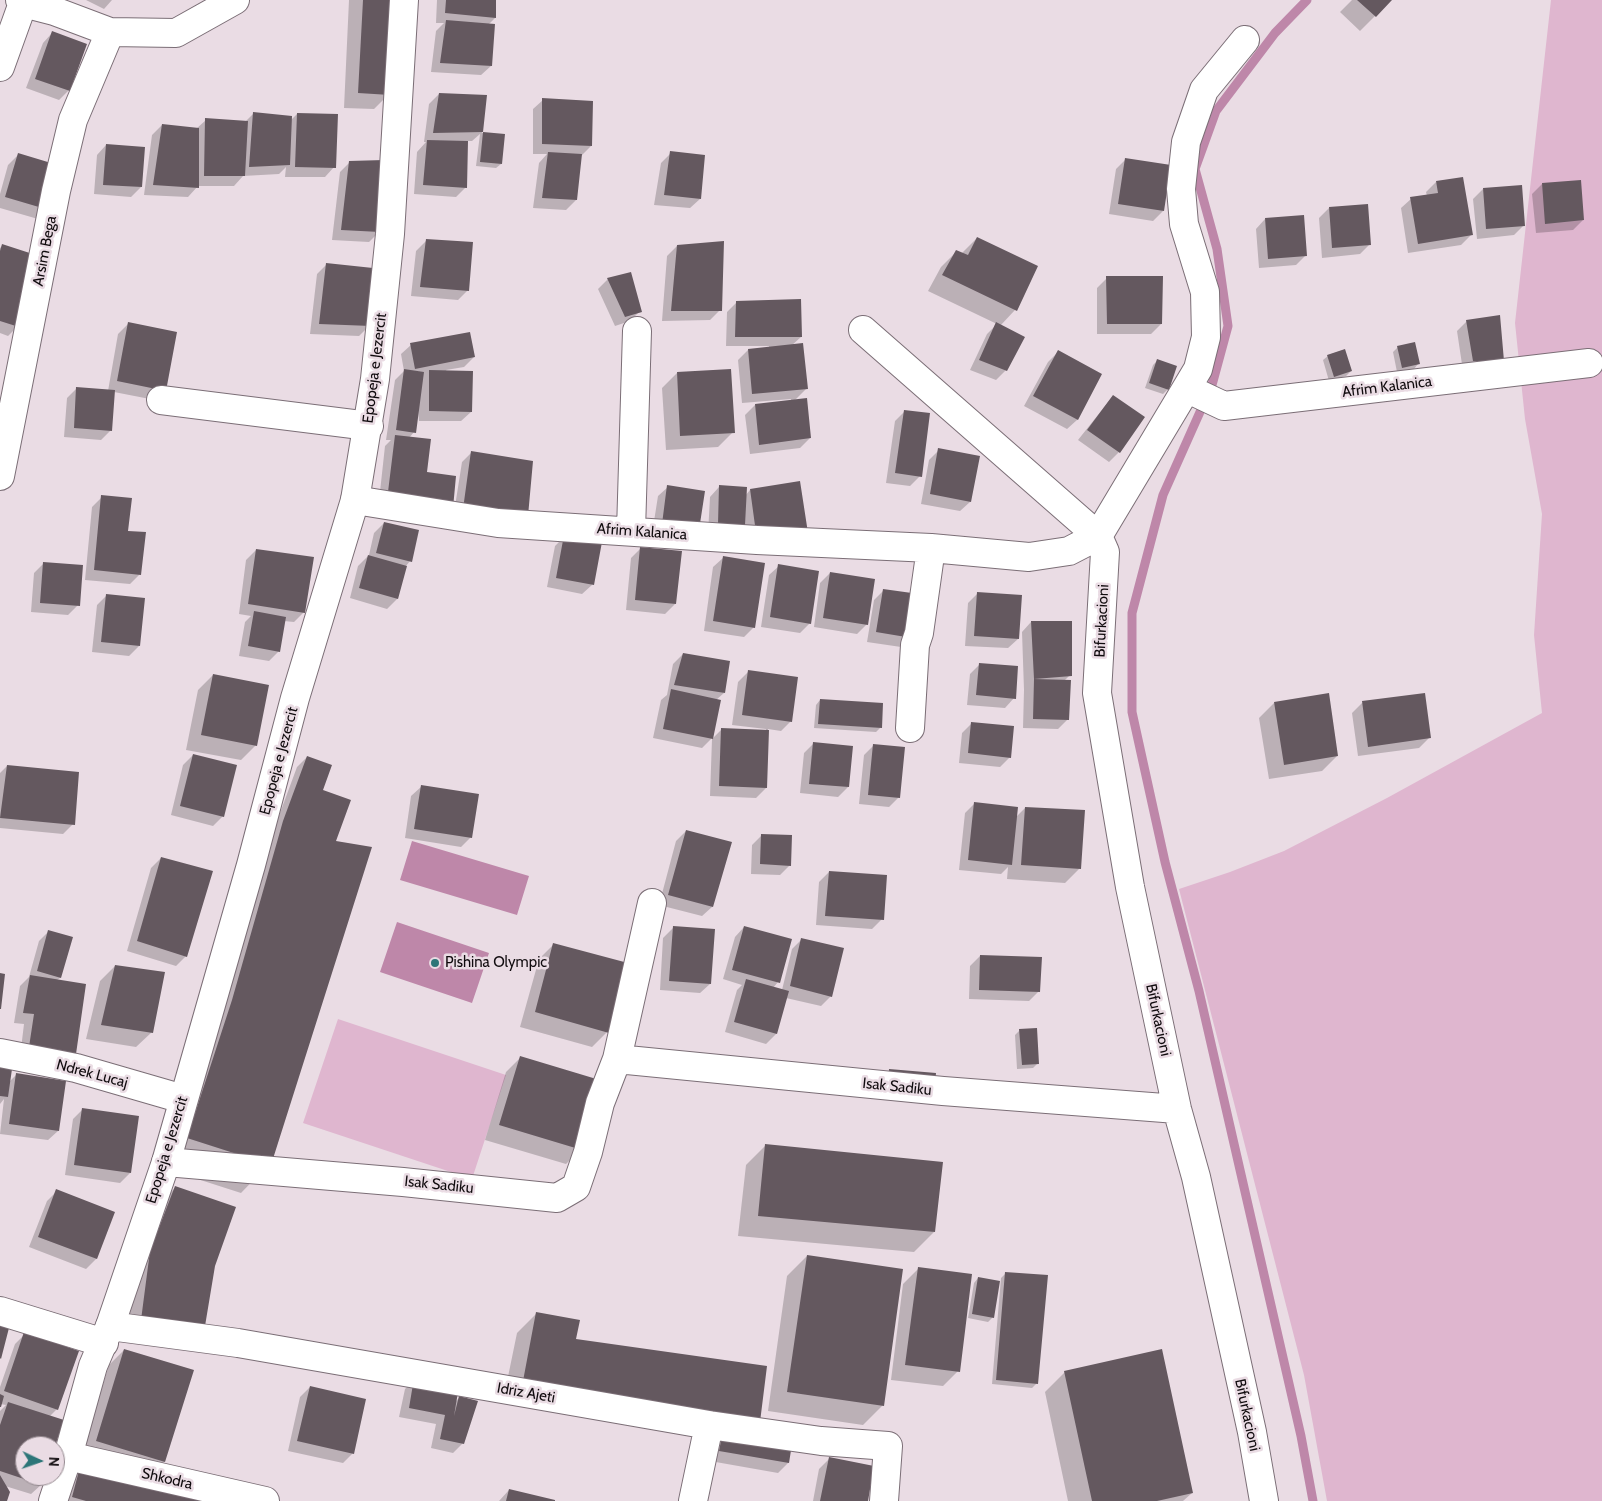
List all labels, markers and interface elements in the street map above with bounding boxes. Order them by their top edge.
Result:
street label: Arsim Bega [29,214,61,288]
street label: Epopeja e Jezercit [359,312,391,424]
street label: Afrim Kalanica [1341,373,1433,401]
street label: Afrim Kalanica [596,520,688,544]
street label: Bifurkacioni [1091,584,1113,658]
street label: Epopeja e Jezercit [256,705,302,817]
place label: Pishina Olympic [445,954,547,972]
marker: Pishina Olympic [429,957,441,969]
street label: Bifurkacioni [1142,982,1174,1058]
street label: Ndrek Lucaj [54,1056,130,1092]
street label: Isak Sadiku [862,1074,932,1100]
street label: Epopeja e Jezercit [142,1094,192,1206]
street label: Isak Sadiku [404,1172,474,1198]
street label: Bifurkacioni [1231,1377,1263,1453]
street label: Idriz Ajeti [496,1379,556,1407]
north arrow [15,1436,65,1486]
text: N [45,1456,63,1467]
street label: Shkodra [140,1464,194,1494]

